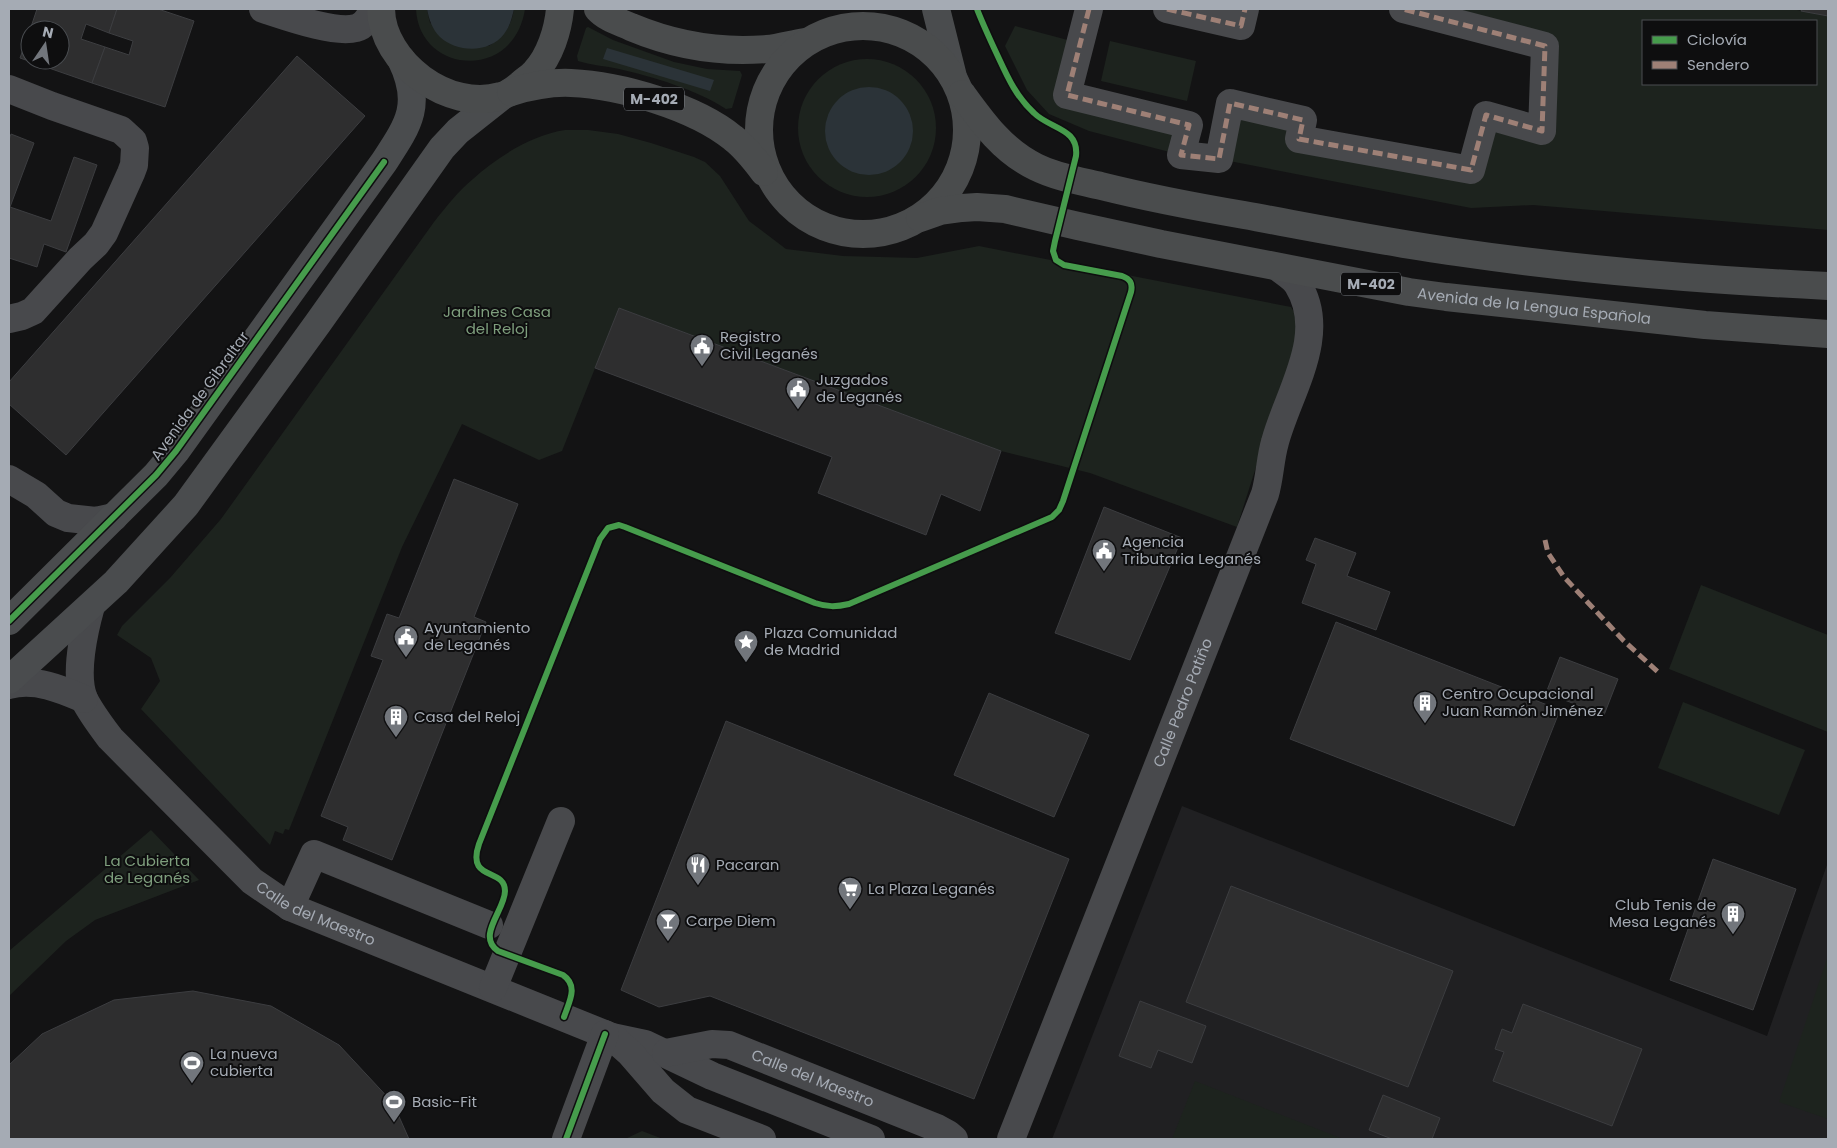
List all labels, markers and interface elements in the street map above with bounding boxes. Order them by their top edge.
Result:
north arrow [20,20,70,70]
legend [1642,20,1817,85]
text: N [41,21,55,43]
text: Ciclovía [1687,29,1747,50]
text: Sendero [1687,54,1749,75]
road number: M-402 [624,88,684,110]
road number: M-402 [1341,272,1401,296]
street label: Avenida de la Lengua Española [1416,282,1652,329]
park label: Jardines Casa del Reloj [443,301,551,339]
place label: Registro Civil Leganés [720,326,818,364]
street label: Avenida de Gibraltar [146,327,254,465]
public building icon: Registro Civil Leganés [689,333,715,367]
place label: Juzgados de Leganés [816,369,902,407]
public building icon: Juzgados de Leganés [785,376,811,410]
place label: Agencia Tributaria Leganés [1122,531,1261,569]
public building icon: Agencia Tributaria Leganés [1091,538,1117,572]
place label: Ayuntamiento de Leganés [424,617,530,655]
place label: Plaza Comunidad de Madrid [764,622,897,660]
public building icon: Ayuntamiento de Leganés [393,624,419,658]
place icon: Plaza Comunidad de Madrid [733,629,759,663]
street label: Calle Pedro Patiño [1148,635,1217,770]
place label: Centro Ocupacional Juan Ramón Jiménez [1442,683,1604,721]
building icon: Centro Ocupacional Juan Ramón Jiménez [1412,690,1438,724]
building icon: Casa del Reloj [383,704,409,738]
place label: Casa del Reloj [414,706,520,727]
park label: La Cubierta de Leganés [104,850,190,888]
restaurant icon: Pacaran [685,852,711,886]
place label: Pacaran [716,854,779,875]
street label: Calle del Maestro [252,876,379,950]
supermarket icon: La Plaza Leganés [837,876,863,910]
place label: La Plaza Leganés [868,878,995,899]
place label: Club Tenis de Mesa Leganés [1609,894,1716,932]
building icon: Club Tenis de Mesa Leganés [1720,901,1746,935]
bar icon: Carpe Diem [655,908,681,942]
place label: Carpe Diem [686,910,776,931]
place label: La nueva cubierta [210,1043,278,1081]
street label: Calle del Maestro [748,1044,877,1112]
sports icon: La nueva cubierta [179,1050,205,1084]
sports icon: Basic-Fit [381,1089,407,1123]
place label: Basic-Fit [412,1091,477,1112]

